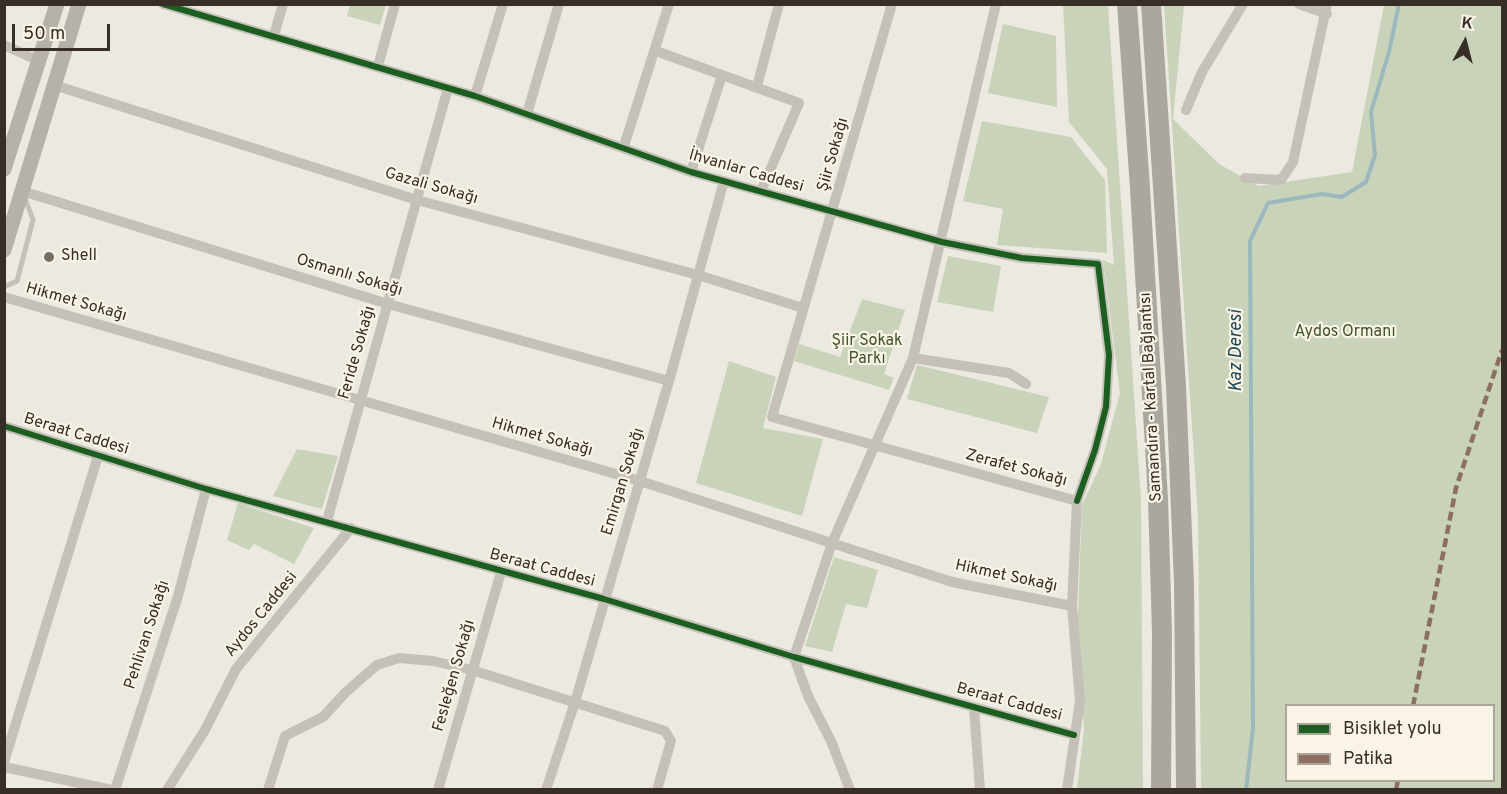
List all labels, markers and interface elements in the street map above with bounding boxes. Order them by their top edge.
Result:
scale bar [15,12,112,50]
north arrow [1435,12,1495,72]
text: K [1460,14,1474,35]
text: 50 m [23,23,65,46]
street label: Şiir Sokağı [814,116,854,194]
street label: İhvanlar Caddesi [686,146,806,198]
street label: Gazali Sokağı [382,165,480,209]
place label: Shell [61,247,97,267]
marker: Shell [42,250,56,264]
street label: Osmanlı Sokağı [294,251,404,301]
street label: Hikmet Sokağı [23,279,129,327]
street label: Samandıra - Kartal Bağlantısı [1137,292,1167,502]
street label: Feride Sokağı [336,304,380,402]
water label: Kaz Deresi [1226,310,1248,392]
park label: Aydos Ormanı [1295,323,1395,343]
park label: Şiir Sokak Parkı [832,332,902,370]
street label: Beraat Caddesi [21,410,131,460]
street label: Hikmet Sokağı [489,414,595,462]
street label: Emirgan Sokağı [599,426,649,538]
street label: Zerafet Sokağı [963,446,1069,492]
street label: Beraat Caddesi [487,546,597,592]
street label: Hikmet Sokağı [953,557,1059,597]
street label: Aydos Caddesi [222,568,302,662]
street label: Pehlivan Sokağı [121,578,175,692]
street label: Fesleğen Sokağı [430,618,480,734]
street label: Beraat Caddesi [954,680,1064,726]
legend [1285,704,1495,782]
text: Bisiklet yolu [1343,718,1442,741]
text: Patika [1343,748,1393,771]

